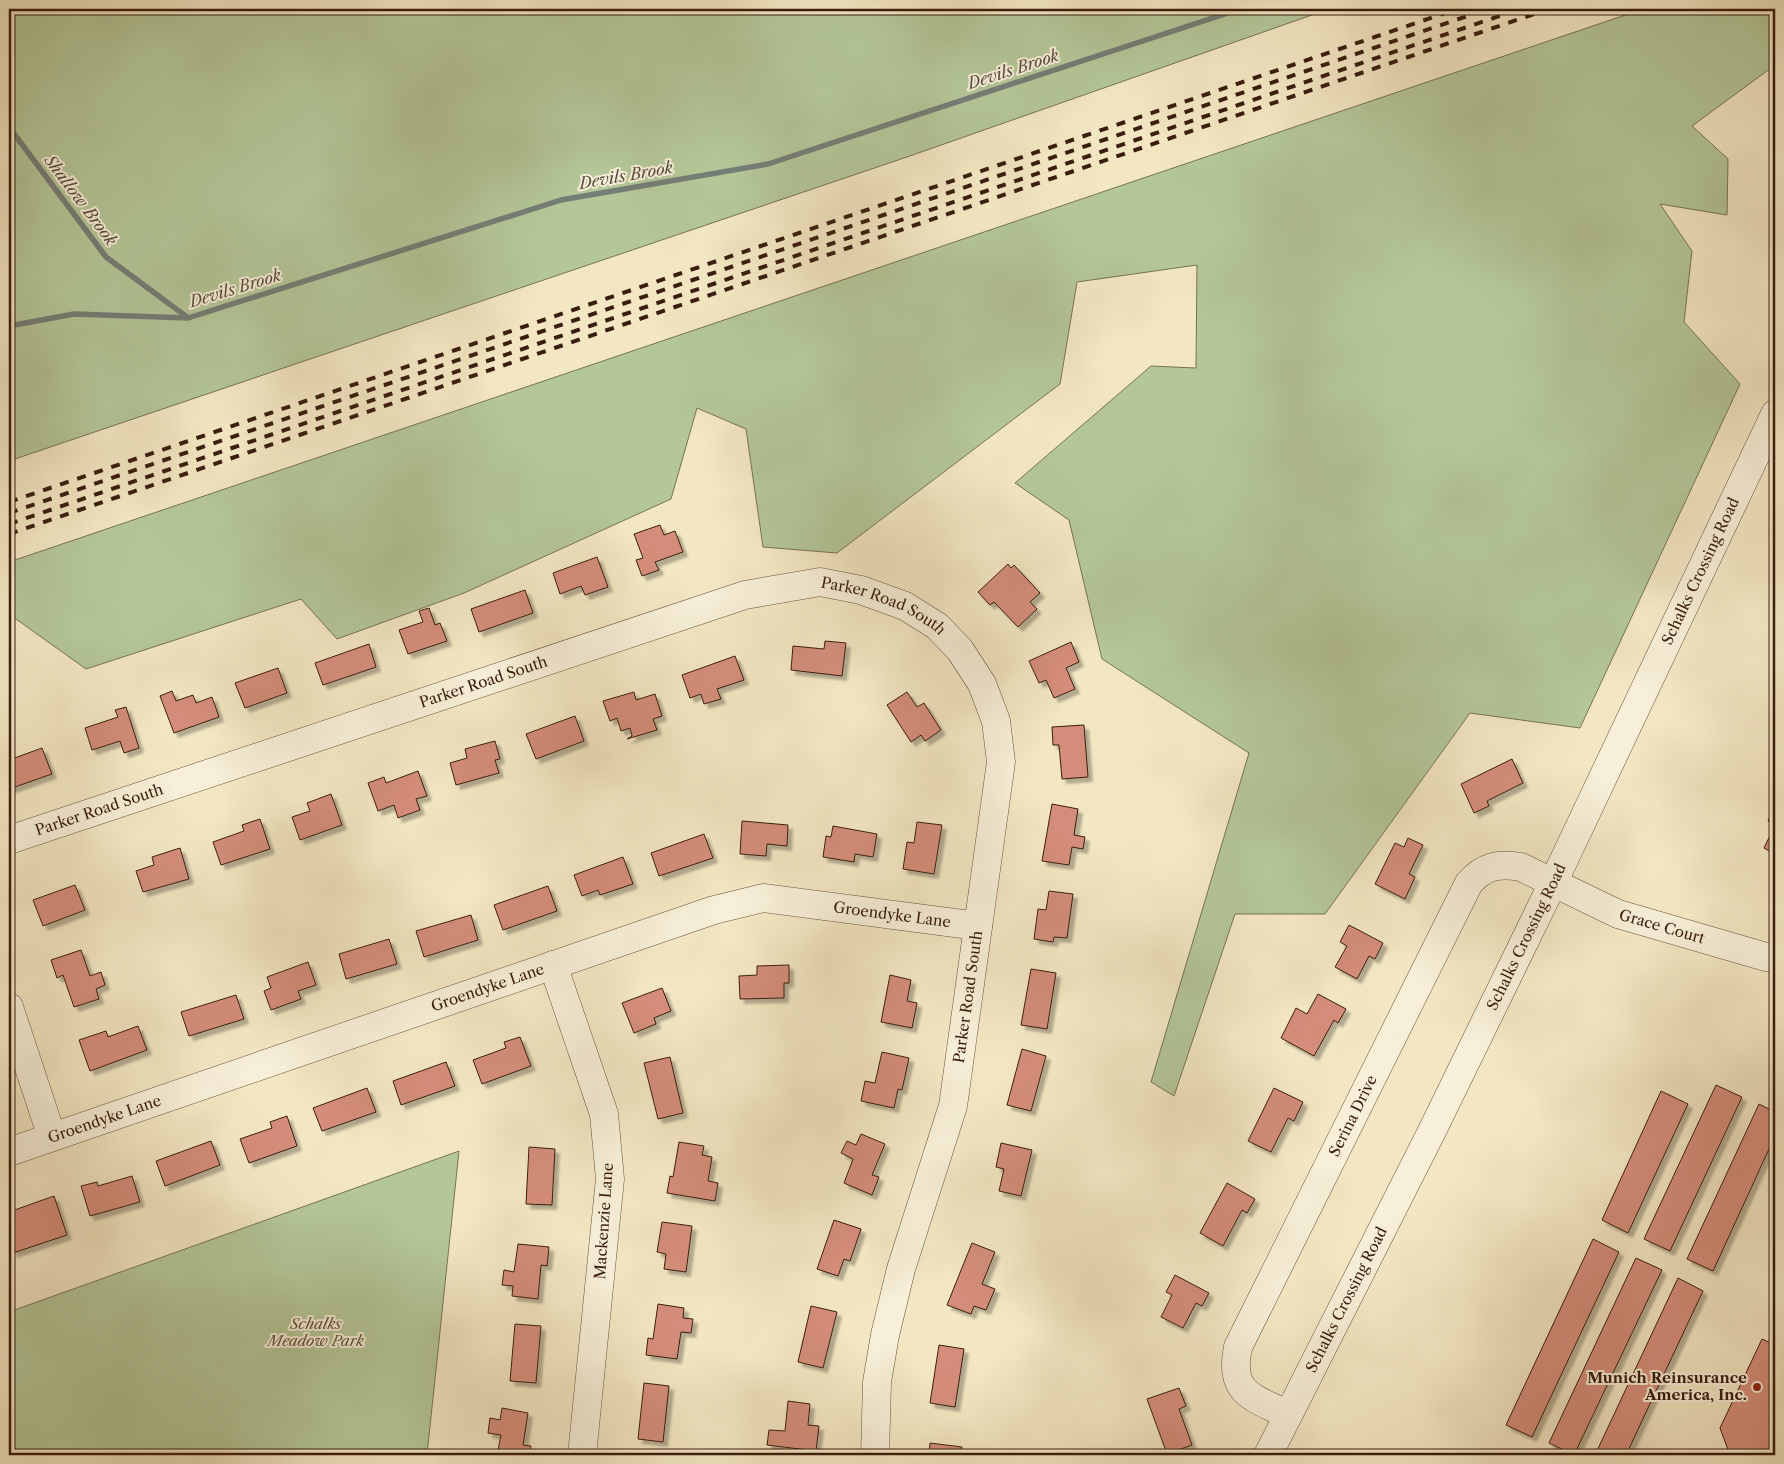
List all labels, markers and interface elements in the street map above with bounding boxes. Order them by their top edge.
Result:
water label: Devils Brook [963,45,1062,94]
water label: Shallow Brook [40,150,122,250]
water label: Devils Brook [576,157,675,193]
water label: Devils Brook [185,264,284,312]
street label: Schalks Crossing Road [1657,494,1743,648]
street label: Parker Road South [820,572,951,639]
street label: Parker Road South [417,651,550,712]
street label: Parker Road South [33,779,166,840]
street label: Schalks Crossing Road [1482,860,1570,1013]
street label: Groendyke Lane [832,897,952,931]
street label: Grace Court [1617,905,1708,948]
street label: Parker Road South [949,929,986,1064]
street label: Groendyke Lane [428,959,547,1015]
street label: Serina Drive [1324,1072,1381,1159]
street label: Groendyke Lane [45,1091,164,1147]
street label: Mackenzie Lane [590,1162,617,1280]
street label: Schalks Crossing Road [1301,1223,1391,1376]
park label: Schalks Meadow Park [266,1314,364,1350]
place label: Munich Reinsurance America, Inc. [1587,1368,1747,1404]
marker: Munich Reinsurance America, Inc. [1751,1381,1763,1393]

